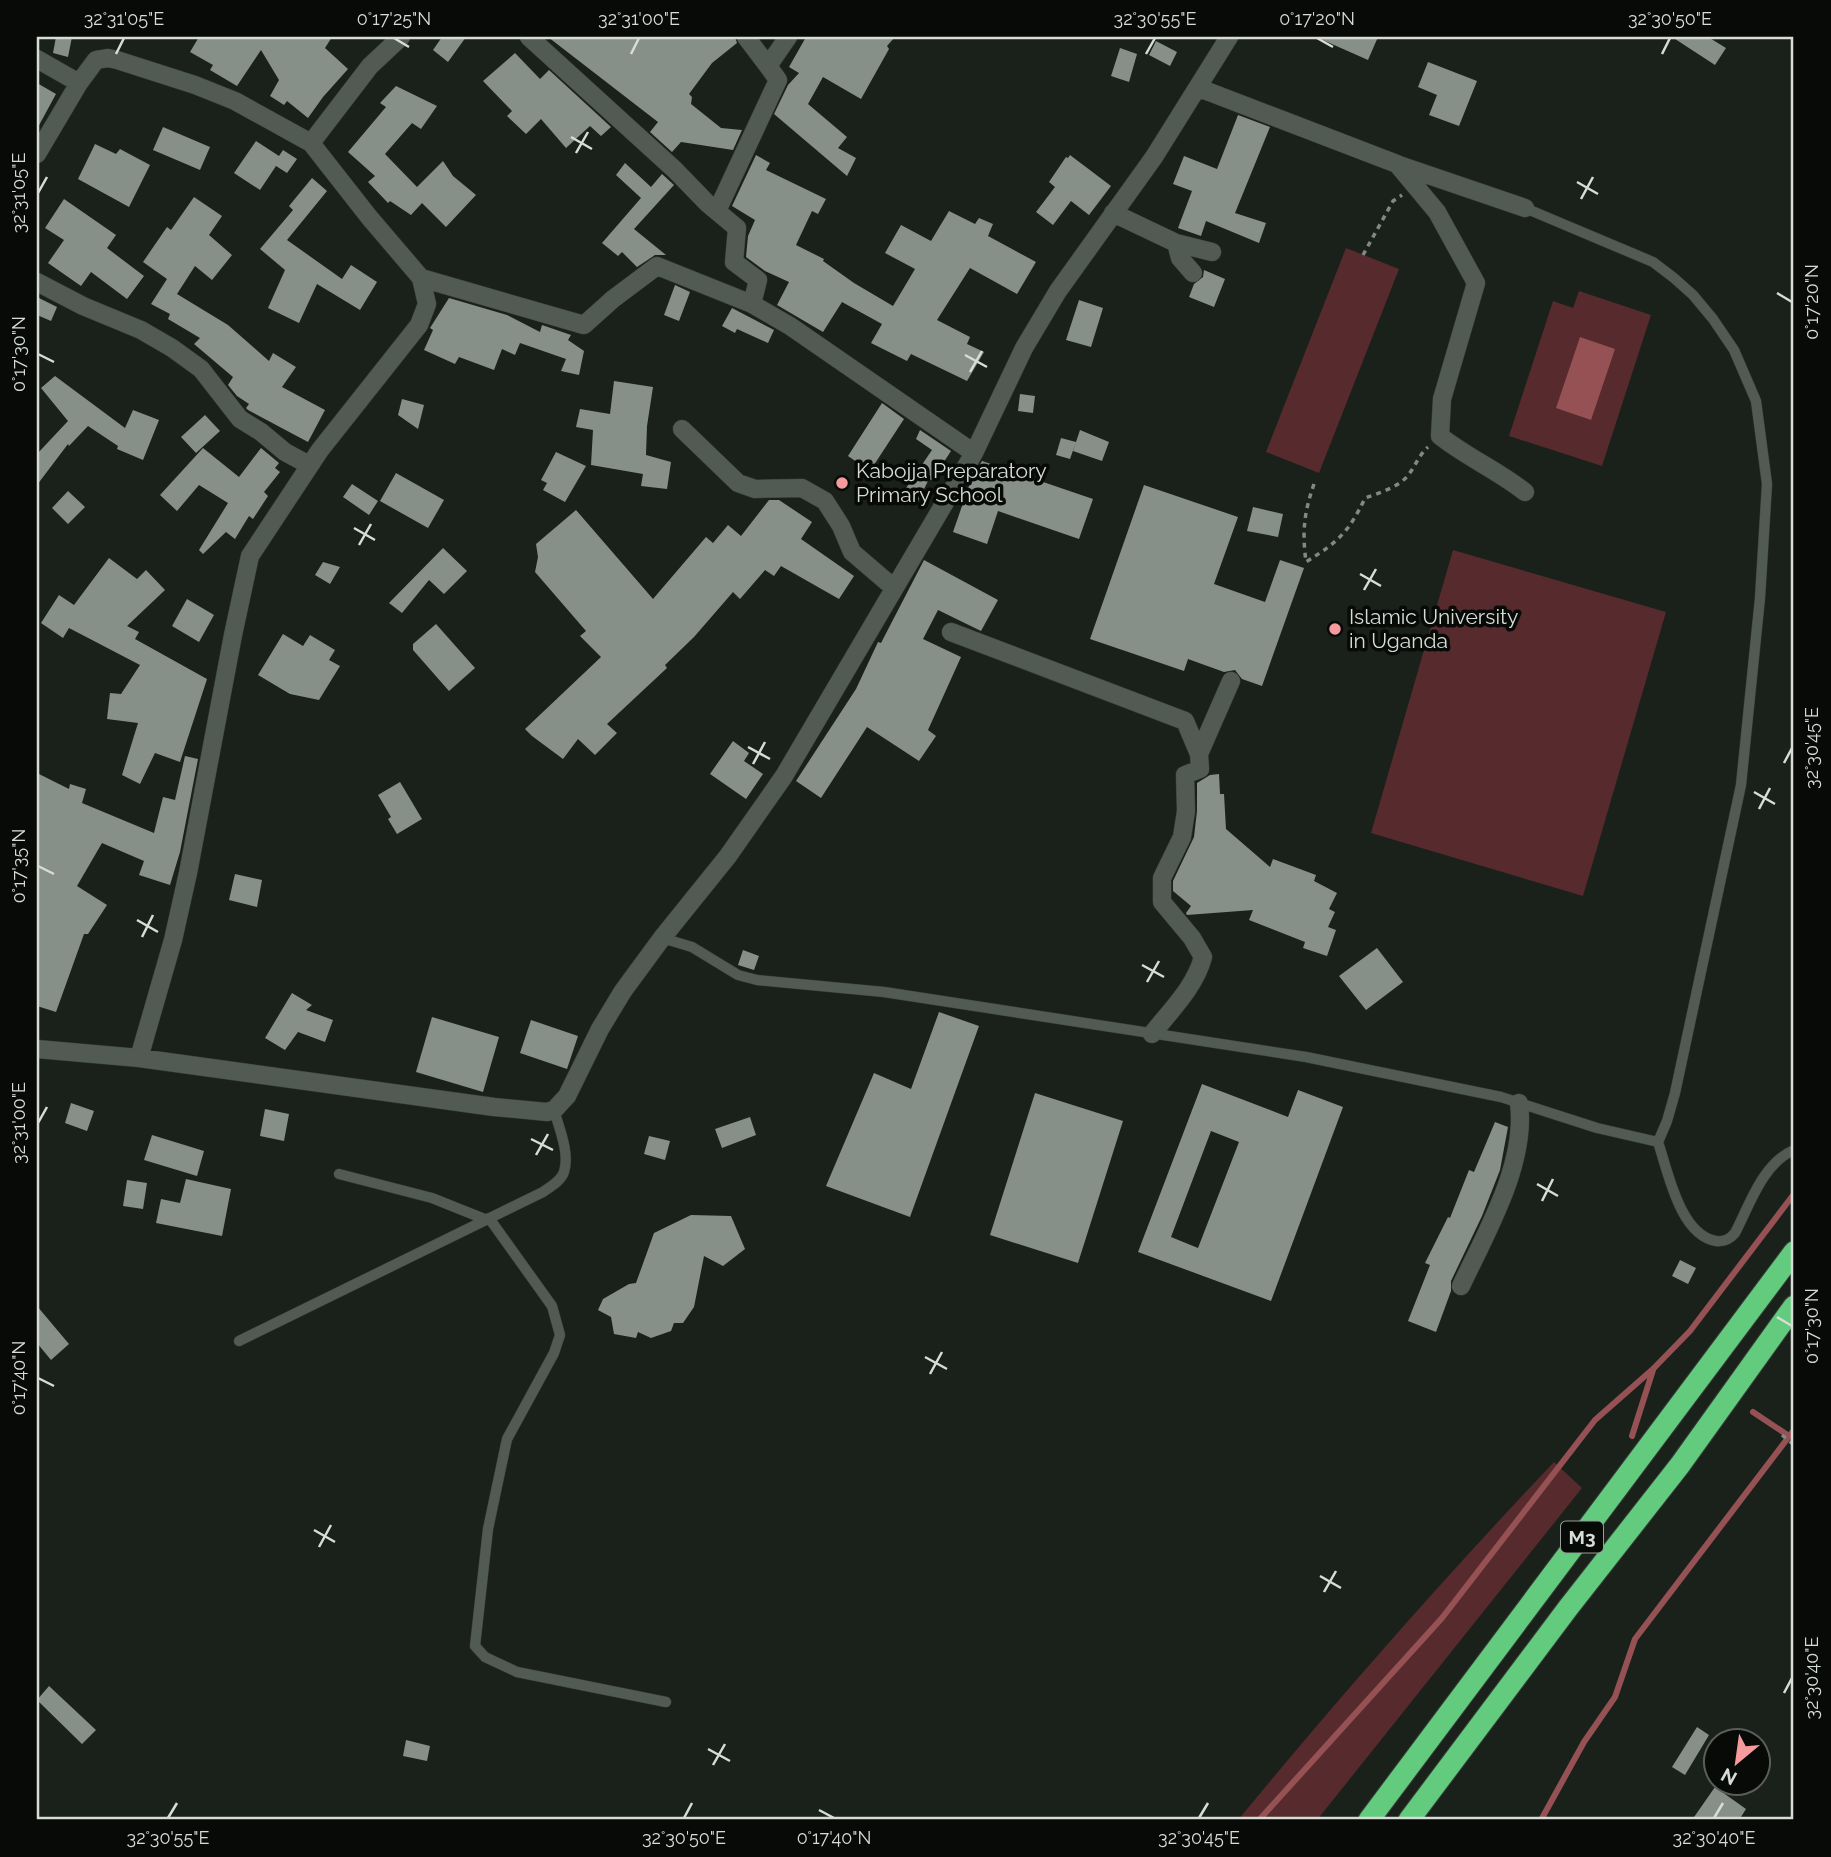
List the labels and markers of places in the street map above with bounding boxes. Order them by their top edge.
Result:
place label: Kabojja Preparatory Primary School [856,458,1047,507]
marker: Kabojja Preparatory Primary School [834,475,850,491]
place label: Islamic University in Uganda [1349,604,1518,653]
marker: Islamic University in Uganda [1327,621,1343,637]

